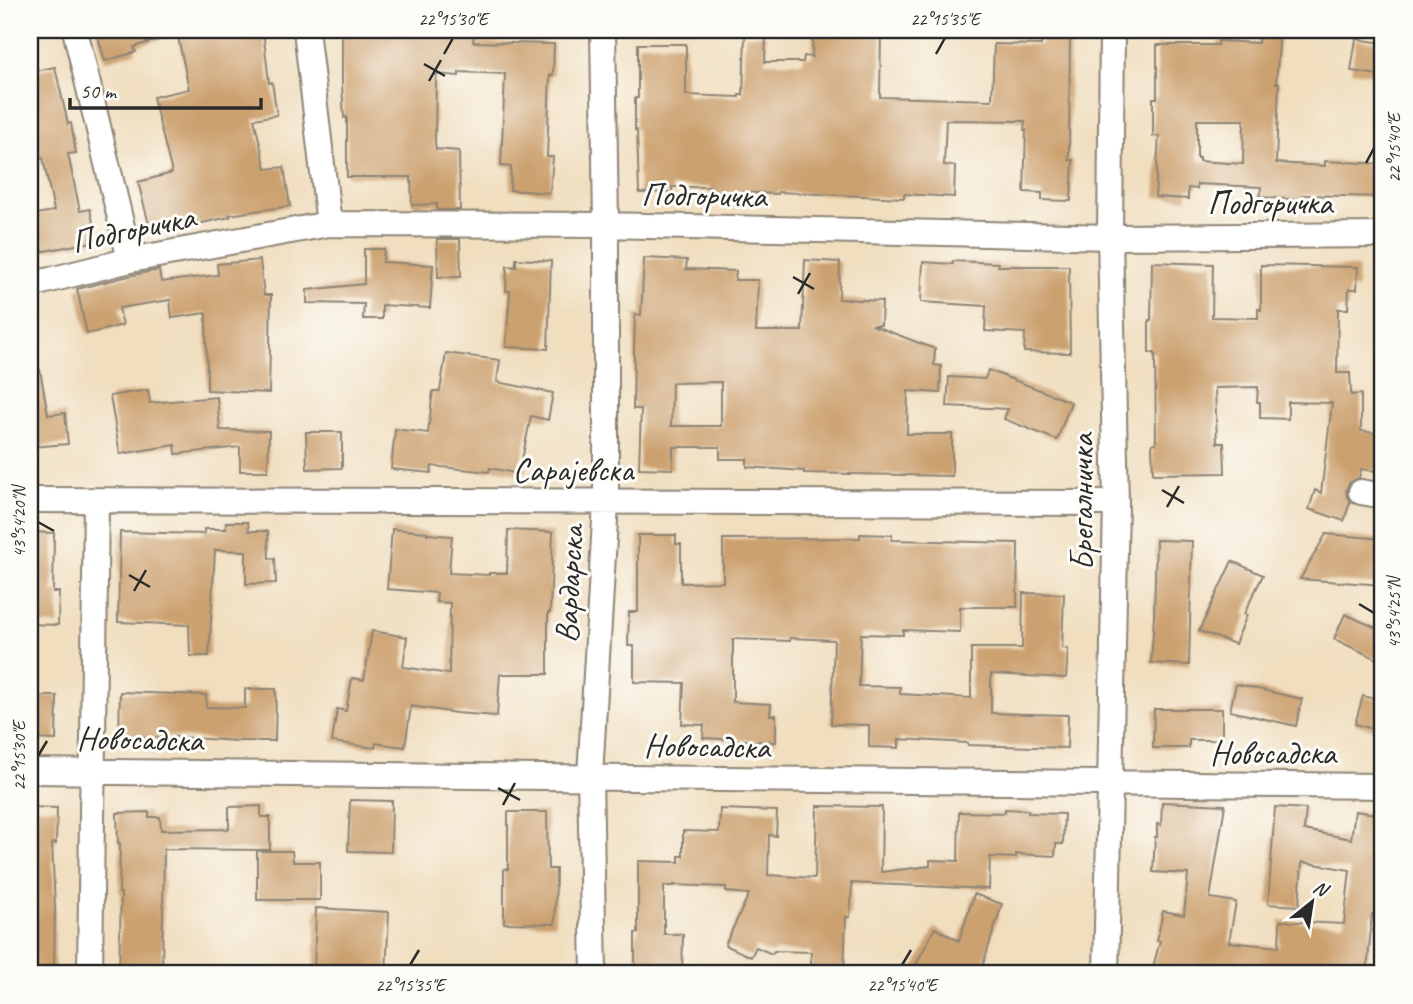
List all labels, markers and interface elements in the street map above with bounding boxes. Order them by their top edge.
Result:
text: 22°15'30"E [418,8,490,30]
text: 22°15'35"E [910,8,982,30]
scale bar [70,66,261,110]
text: 50 m [80,78,118,104]
text: 22°15'40"E [1383,111,1405,183]
street label: Подгоричка [641,173,769,217]
street label: Подгоричка [1207,182,1335,224]
street label: Подгоричка [68,195,201,263]
street label: Брегалничка [1061,431,1103,570]
street label: Сарајевска [513,449,635,491]
text: 43°54'20"N [8,483,30,557]
street label: Вардарска [545,522,593,644]
text: 43°54'25"N [1383,574,1405,648]
street label: Новосадска [77,717,206,761]
text: 22°15'30"E [8,719,30,791]
street label: Новосадска [644,724,773,768]
street label: Новосадска [1210,732,1339,774]
north arrow [1276,867,1346,937]
text: N [1309,875,1334,903]
text: 22°15'35"E [375,974,447,996]
text: 22°15'40"E [867,974,939,996]

